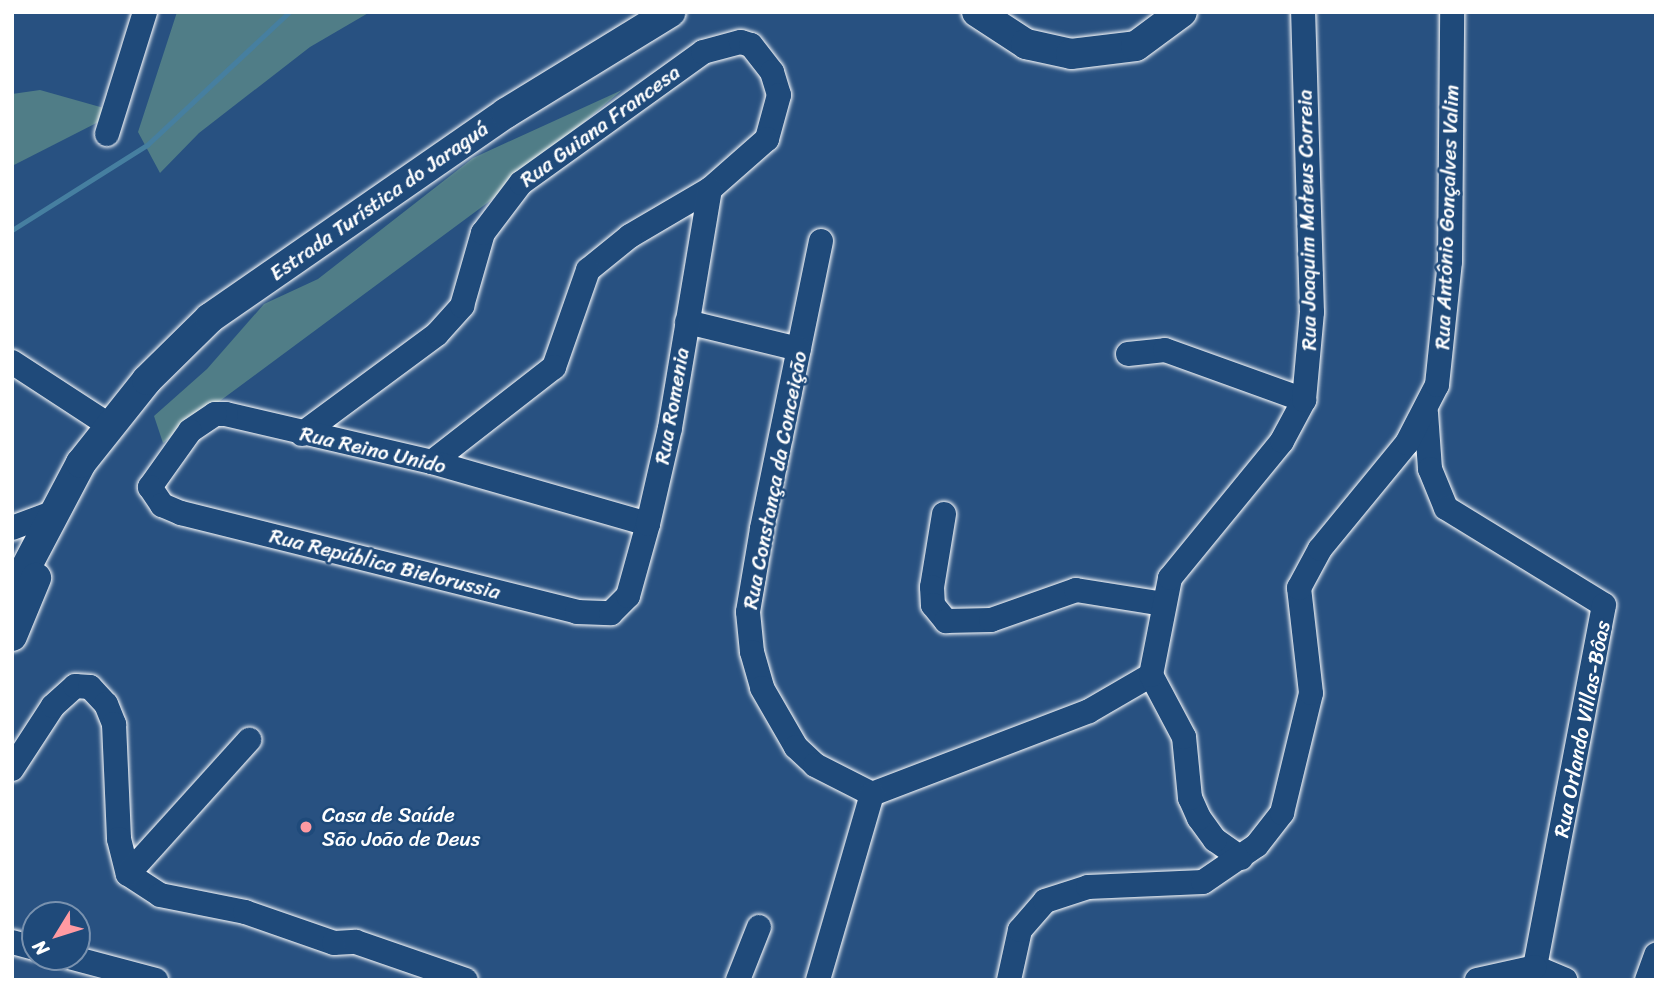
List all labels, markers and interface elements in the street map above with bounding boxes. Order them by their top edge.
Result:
street label: Rua Guiana Francesa [515,60,685,192]
street label: Rua Antônio Gonçalves Valim [1430,84,1464,350]
street label: Rua Joaquim Mateus Correia [1292,89,1322,351]
street label: Estrada Turística do Jaraguá [265,116,493,286]
street label: Rua Romenia [649,346,695,466]
street label: Rua Constança da Conceição [738,349,812,611]
street label: Rua Reino Unido [297,421,449,479]
street label: Rua República Bielorussia [267,523,503,605]
street label: Rua Orlando Villas-Bôas [1549,618,1615,840]
place label: Casa de Saúde São João de Deus [322,802,481,852]
marker: Casa de Saúde São João de Deus [296,817,316,837]
north arrow [21,901,91,971]
text: N [24,933,58,963]

